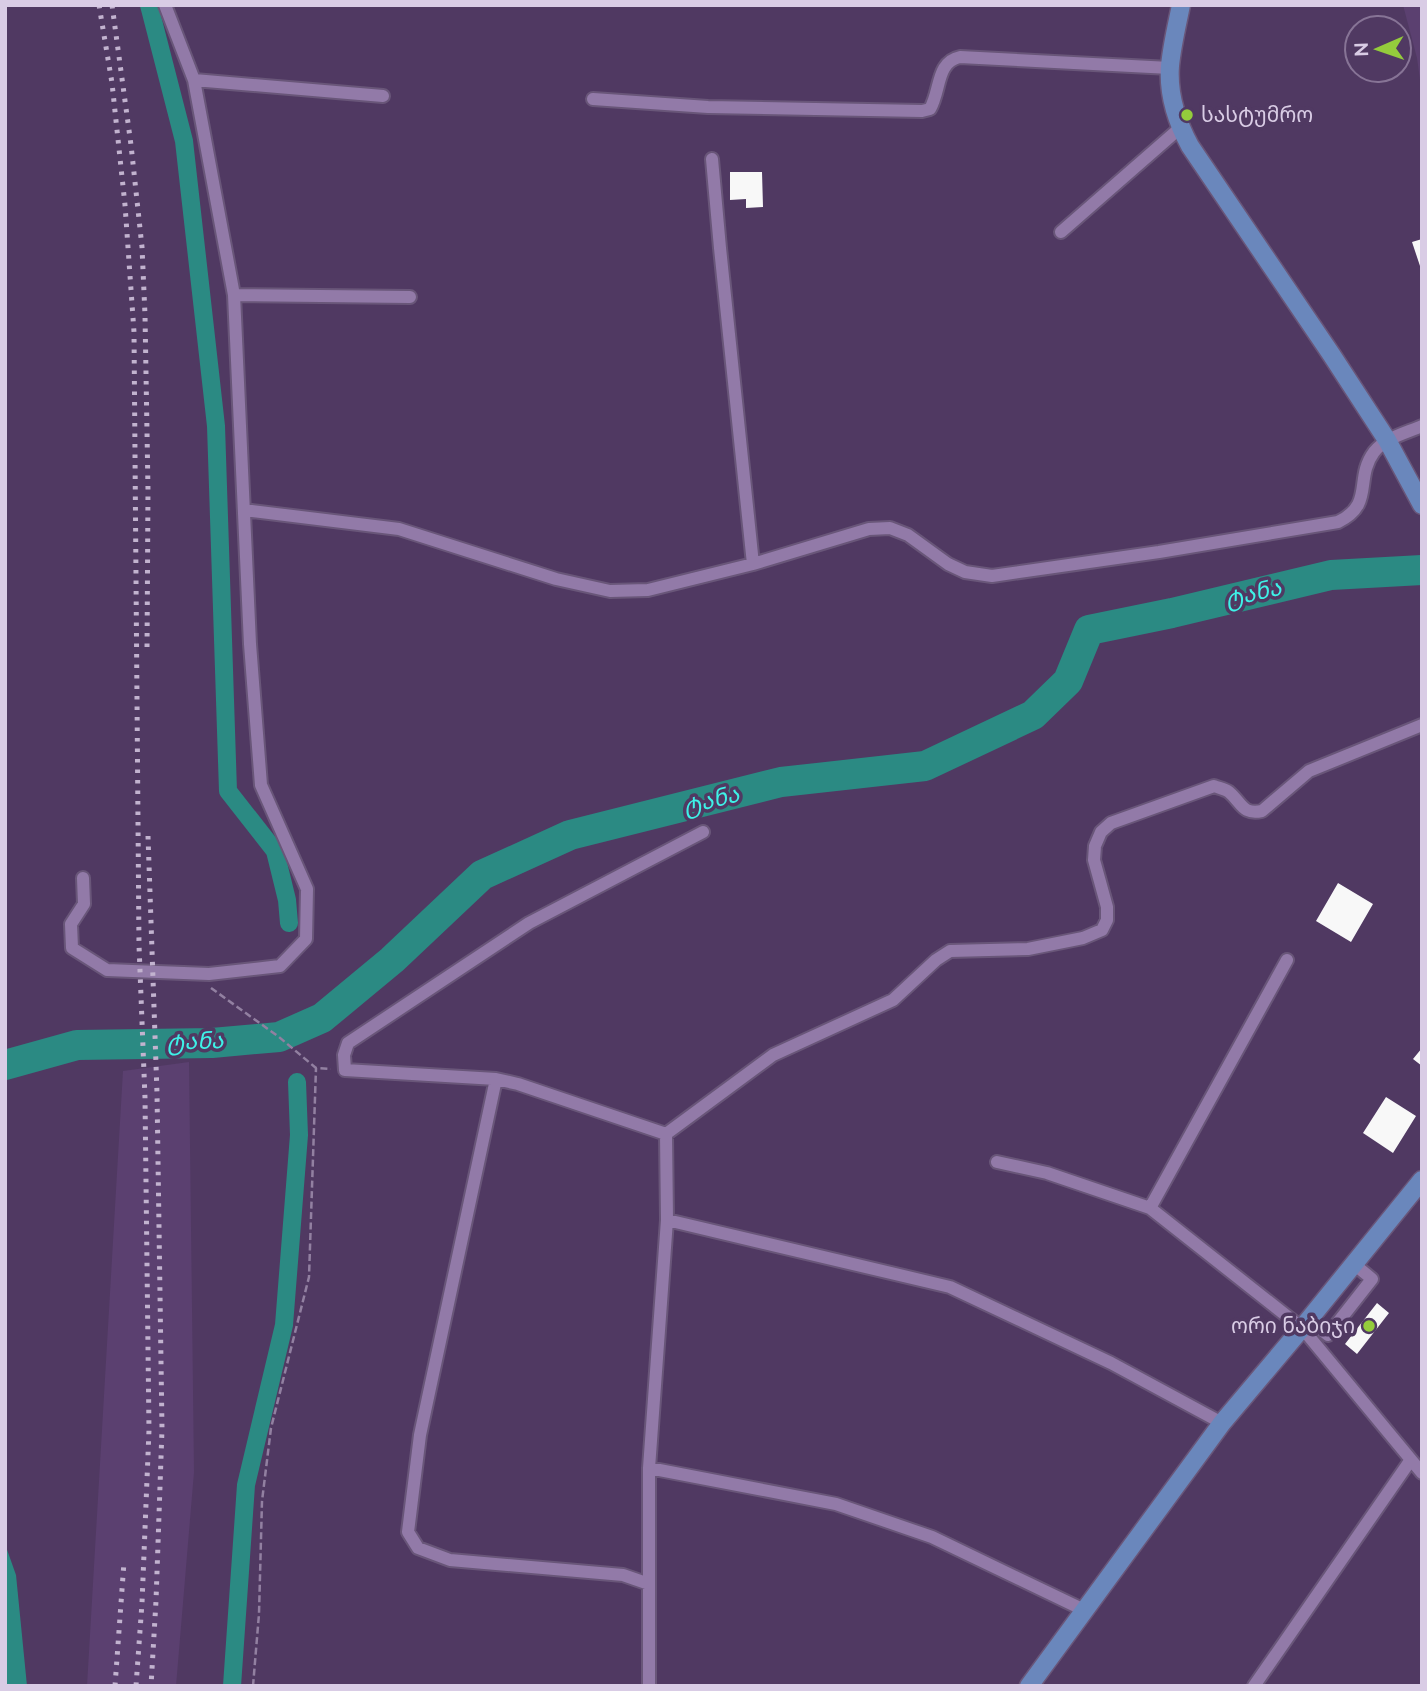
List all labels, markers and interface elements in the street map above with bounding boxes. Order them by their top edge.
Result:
north arrow [1343,14,1413,84]
text: N [1350,42,1372,57]
place label: სასტუმრო [1201,102,1313,127]
marker: სასტუმრო [1179,107,1195,123]
water label: ტანა [1222,573,1284,613]
water label: ტანა [680,779,742,820]
water label: ტანა [166,1026,224,1056]
place label: ორი ნაბიჯი [1231,1313,1355,1338]
marker: ორი ნაბიჯი [1361,1318,1377,1334]

